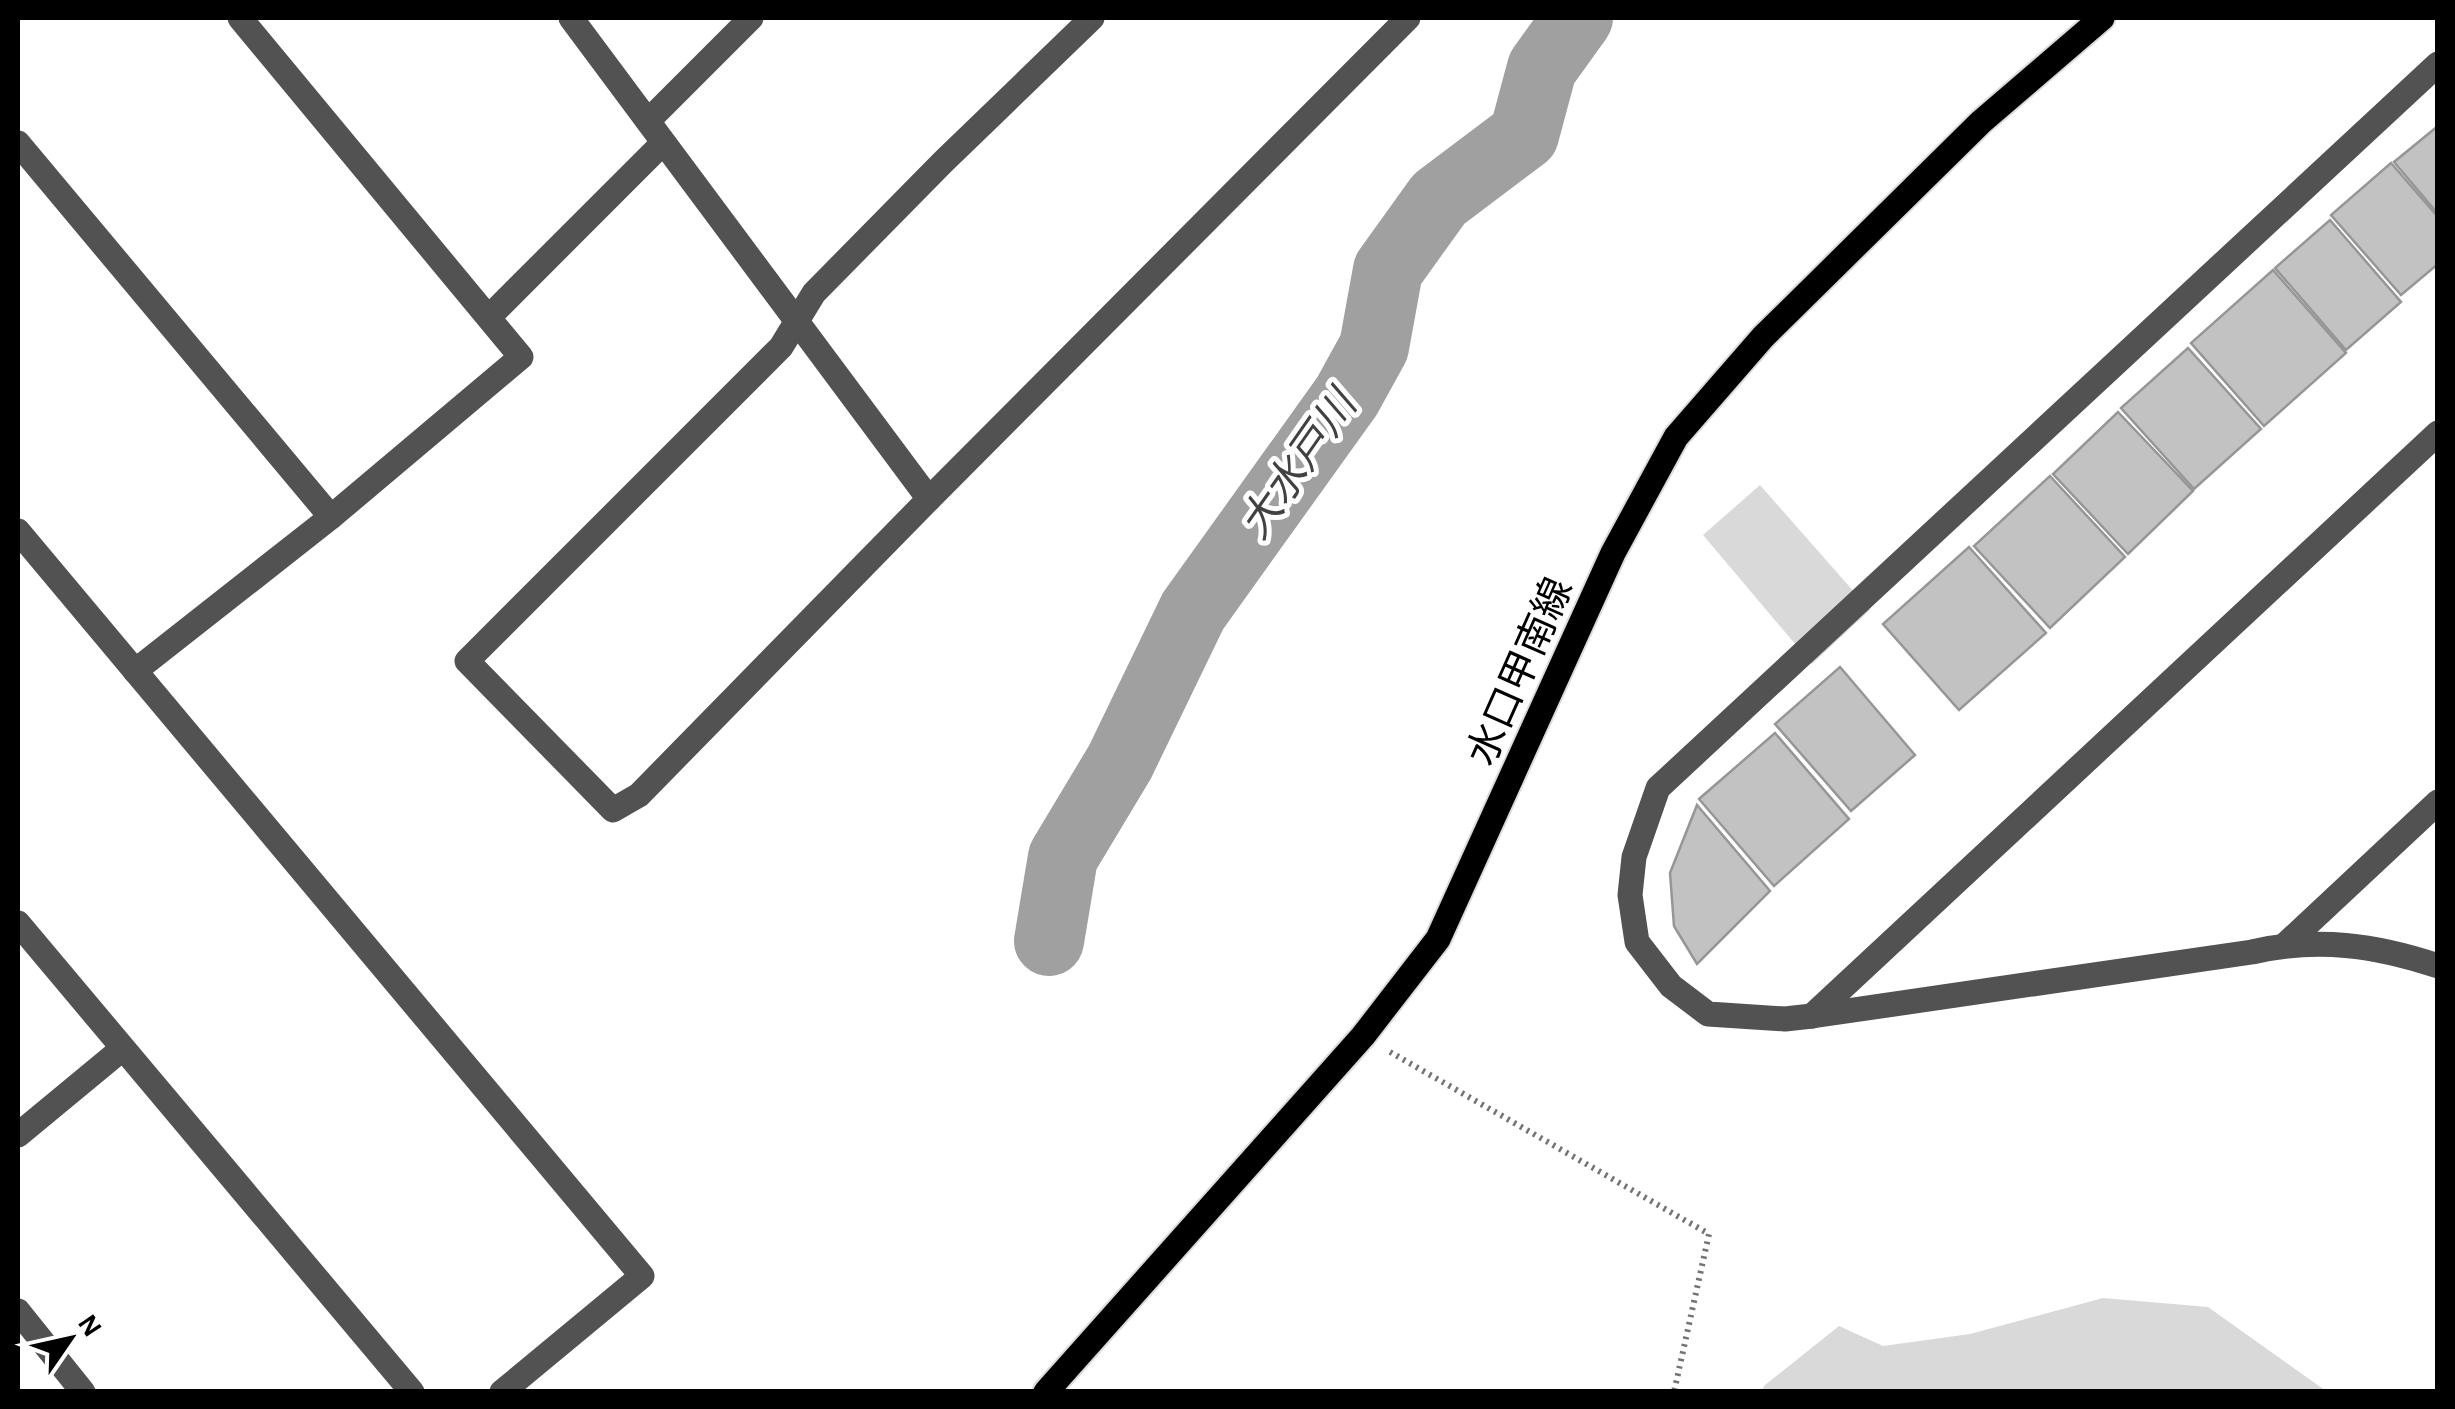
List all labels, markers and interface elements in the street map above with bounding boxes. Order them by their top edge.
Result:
water label: 大水戸川 [1232,380,1366,546]
street label: 水口甲南線 [1460,572,1580,771]
north arrow [20,1289,120,1389]
text: N [72,1310,106,1342]

